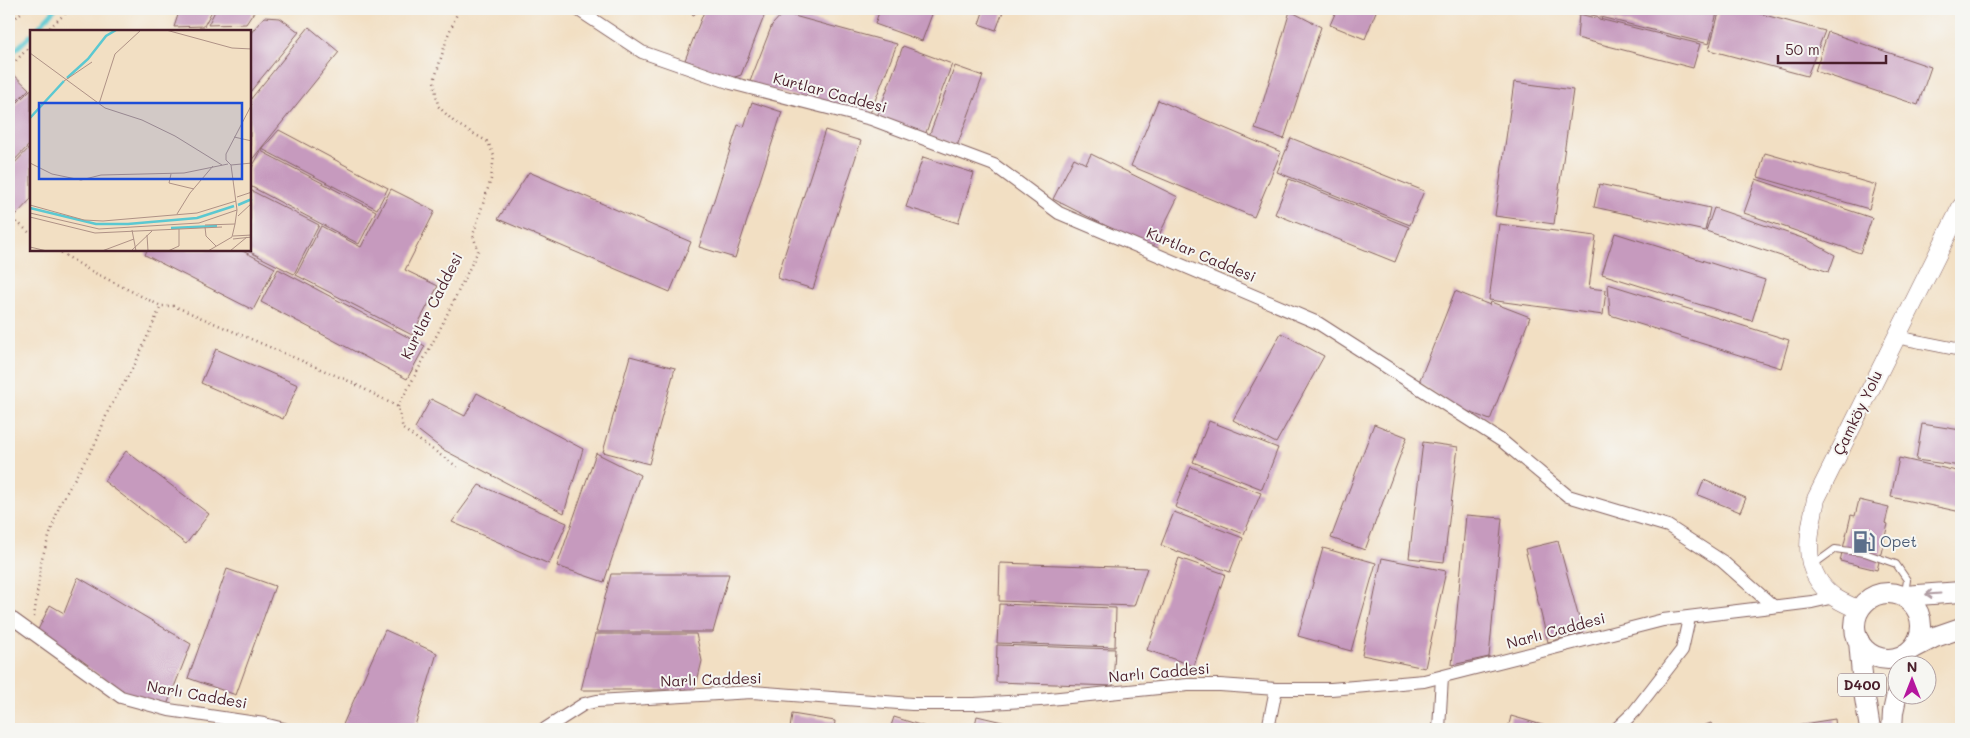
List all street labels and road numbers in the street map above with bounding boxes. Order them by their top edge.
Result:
street label: Kurtlar Caddesi [771,67,889,117]
street label: Kurtlar Caddesi [1144,222,1259,286]
street label: Kurtlar Caddesi [396,249,467,362]
street label: Çamköy Yolu [1828,367,1886,458]
street label: Narlı Caddesi [1504,607,1607,653]
street label: Narlı Caddesi [1107,658,1210,686]
street label: Narlı Caddesi [660,667,762,691]
road number: D400 [1838,674,1886,696]
street label: Narlı Caddesi [145,675,249,713]

